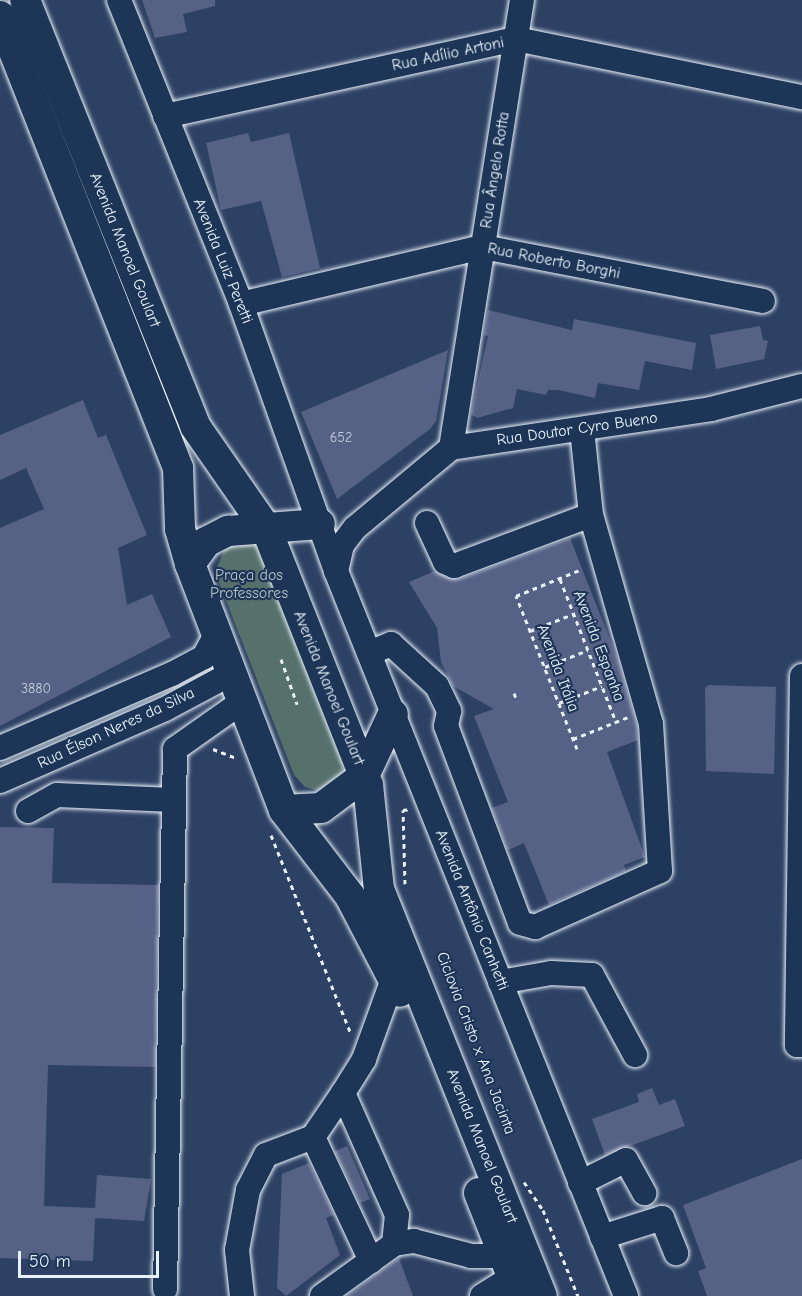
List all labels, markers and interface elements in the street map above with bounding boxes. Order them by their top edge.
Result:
street label: Rua Adílio Artoni [390,33,506,75]
street label: Rua Ângelo Rotta [476,110,514,230]
street label: Avenida Manoel Goulart [85,170,165,330]
street label: Avenida Luiz Peretti [189,196,257,326]
street label: Rua Roberto Borghi [486,239,622,283]
street label: Rua Doutor Cyro Bueno [495,408,659,450]
house number: 652 [330,430,352,446]
park label: Praça dos Professores [210,565,288,603]
street label: Avenida Espanha [569,588,629,704]
street label: Avenida Manoel Goulart [289,608,369,768]
street label: Avenida Itália [533,621,583,715]
house number: 3880 [21,681,51,697]
street label: Rua Élson Neres da Silva [34,683,198,773]
street label: Avenida Antônio Canhetti [431,827,513,993]
street label: Ciclovia Cristo x Ana Jacinta [432,949,520,1137]
street label: Avenida Manoel Goulart [442,1066,522,1226]
scale bar [21,1239,162,1277]
text: 50 m [29,1251,71,1272]

